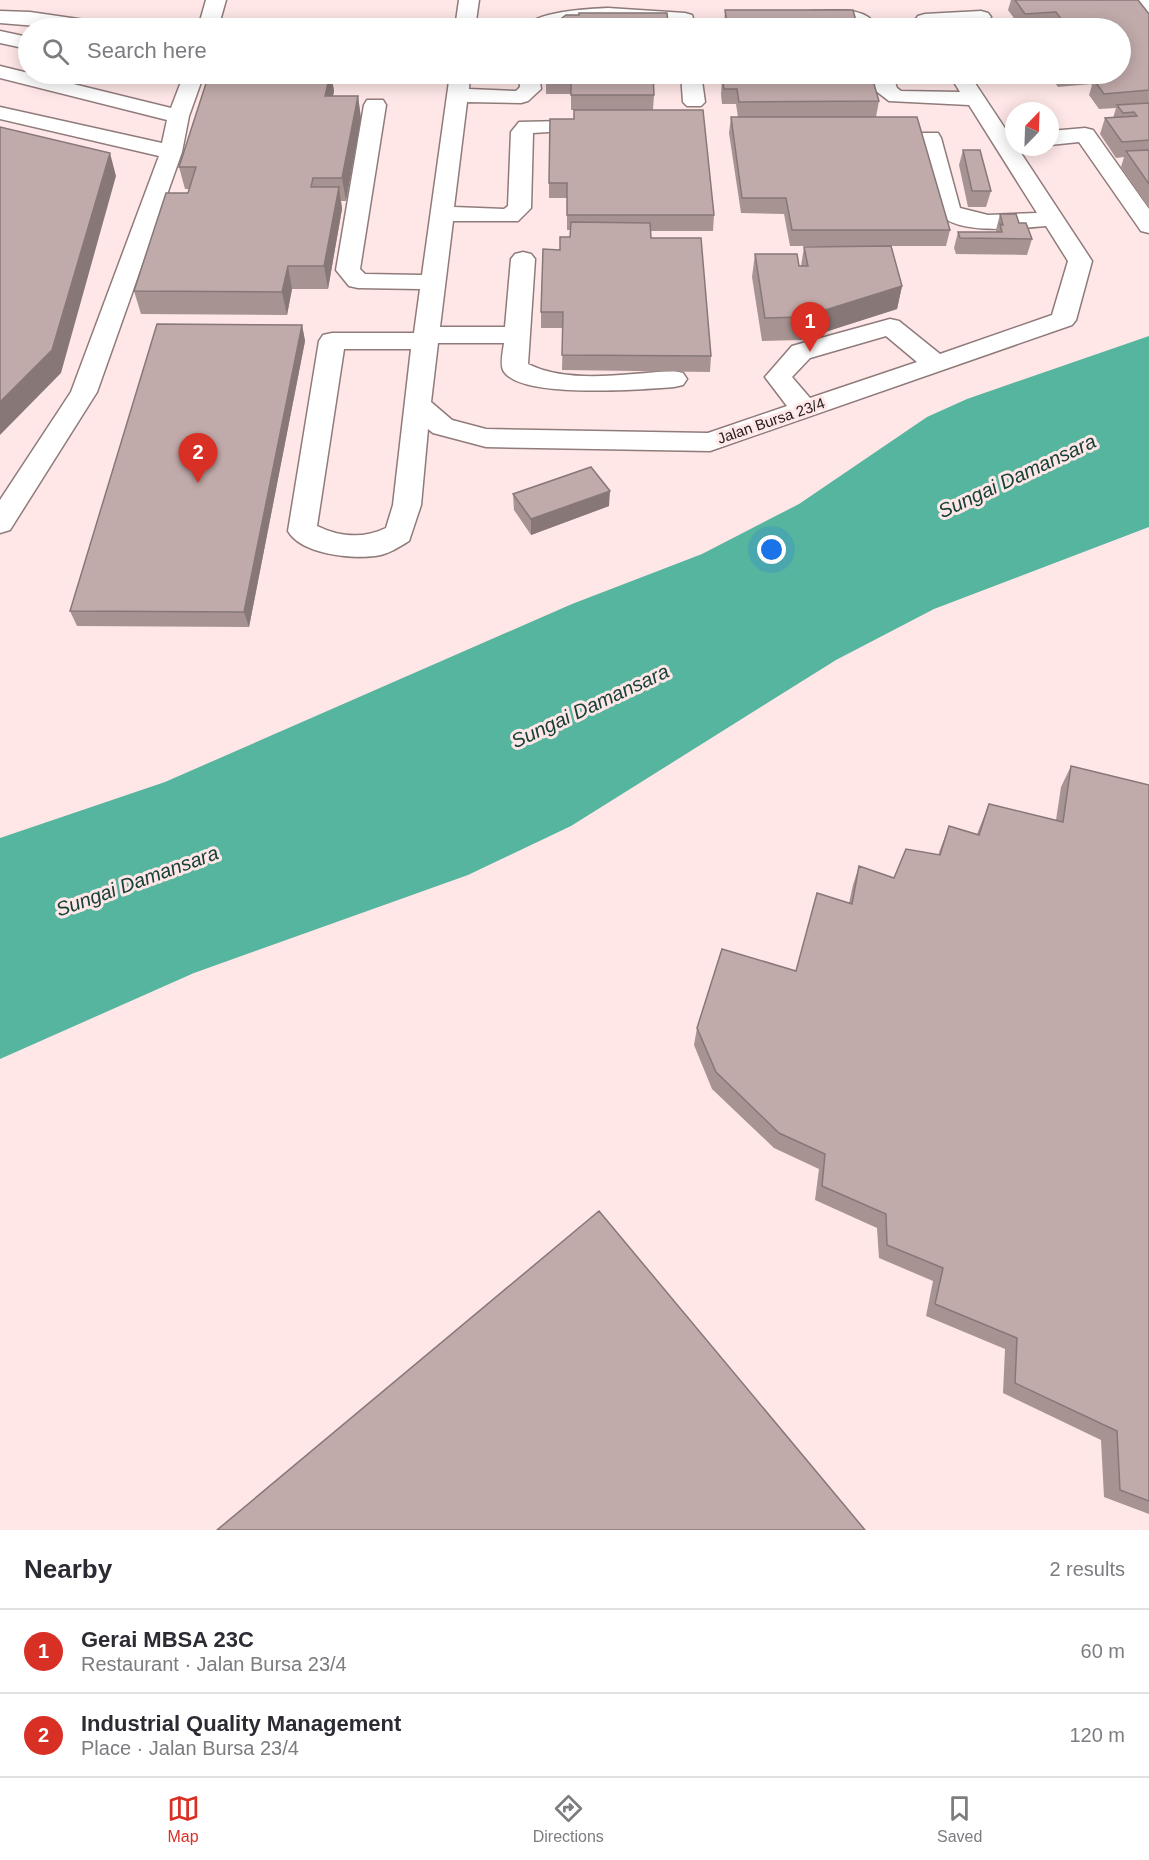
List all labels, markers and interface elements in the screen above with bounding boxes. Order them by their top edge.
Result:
search box [18,18,1131,84]
icon: search [39,35,72,68]
text: Search here [87,38,207,63]
north arrow [1005,102,1059,156]
pin: 1 [790,302,830,352]
street label: Jalan Bursa 23/4 [715,394,827,447]
water label: Sungai Damansara [935,430,1099,522]
pin: 2 [178,434,218,483]
your location [757,535,786,564]
water label: Sungai Damansara [508,660,672,752]
water label: Sungai Damansara [53,841,221,921]
text: Nearby [24,1554,112,1584]
text: 2 results [1049,1558,1125,1580]
text: Gerai MBSA 23C [81,1627,254,1652]
text: 1 [38,1640,49,1662]
text: 60 m [1081,1640,1125,1662]
text: Restaurant · Jalan Bursa 23/4 [81,1653,347,1675]
text: Industrial Quality Management [81,1711,401,1736]
text: 2 [38,1724,49,1746]
text: 120 m [1069,1724,1125,1746]
text: Place · Jalan Bursa 23/4 [81,1737,299,1759]
tab: Map [167,1792,200,1846]
tab: Directions [533,1792,604,1846]
tab: Saved [937,1792,982,1846]

